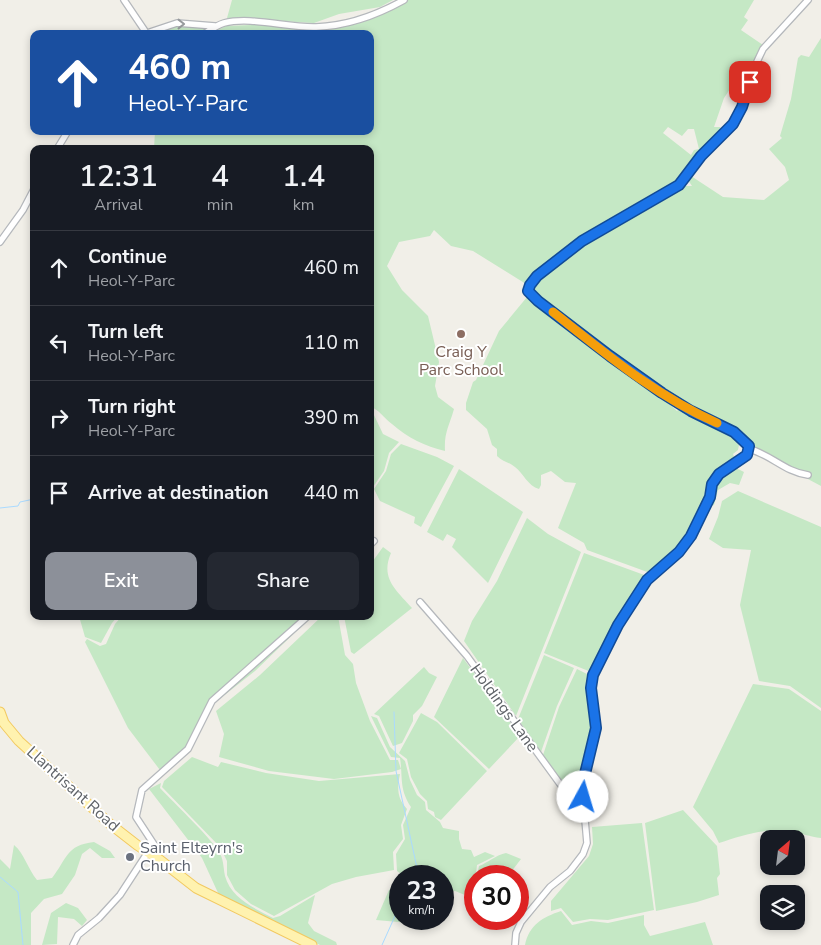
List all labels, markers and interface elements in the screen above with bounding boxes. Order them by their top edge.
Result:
one-way arrow [177,19,185,29]
text: 460 m [128,44,231,91]
icon: ahead [45,50,110,115]
pin [729,61,771,103]
icon: arrive [736,68,764,96]
text: Heol-Y-Parc [128,89,248,119]
text: 12:31 [79,156,158,197]
text: 4 [211,156,229,197]
text: 1.4 [282,156,325,197]
text: Arrival [94,194,142,216]
text: min [207,194,233,216]
text: km [293,194,314,216]
text: Continue [88,244,167,270]
icon: ahead [45,254,73,282]
text: 460 m [304,255,359,281]
text: Heol-Y-Parc [88,270,175,292]
text: Turn left [88,319,163,345]
marker: Craig Y Parc School [455,328,467,340]
icon: left [45,329,73,357]
text: 110 m [304,330,359,356]
place label: Craig Y Parc School [419,341,503,381]
text: Heol-Y-Parc [88,345,175,367]
text: Turn right [88,394,175,420]
icon: right [45,404,73,432]
text: 390 m [304,405,359,431]
text: Heol-Y-Parc [88,420,175,442]
icon: arrive [45,479,73,507]
text: Arrive at destination [88,480,269,506]
text: 440 m [304,480,359,506]
button: Exit [45,552,197,610]
button: Share [207,552,359,610]
street label: Holdings Lane [465,660,543,756]
street label: Llantrisant Road [22,741,124,837]
position arrow [556,770,608,822]
north arrow [760,830,805,875]
map controls [760,830,805,930]
place label: Saint Elteyrn's Church [140,837,243,877]
marker: Saint Elteyrn's Church [124,851,136,863]
speed limit sign: 30 [464,865,529,930]
text: 23 [406,874,437,908]
button: layers [760,885,805,930]
text: km/h [408,902,435,918]

